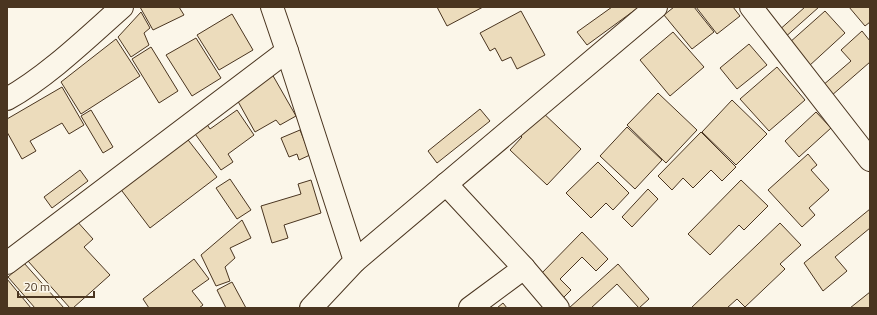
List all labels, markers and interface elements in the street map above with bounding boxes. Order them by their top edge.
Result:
scale bar [18,273,94,299]
text: 20 m [24,277,50,296]

